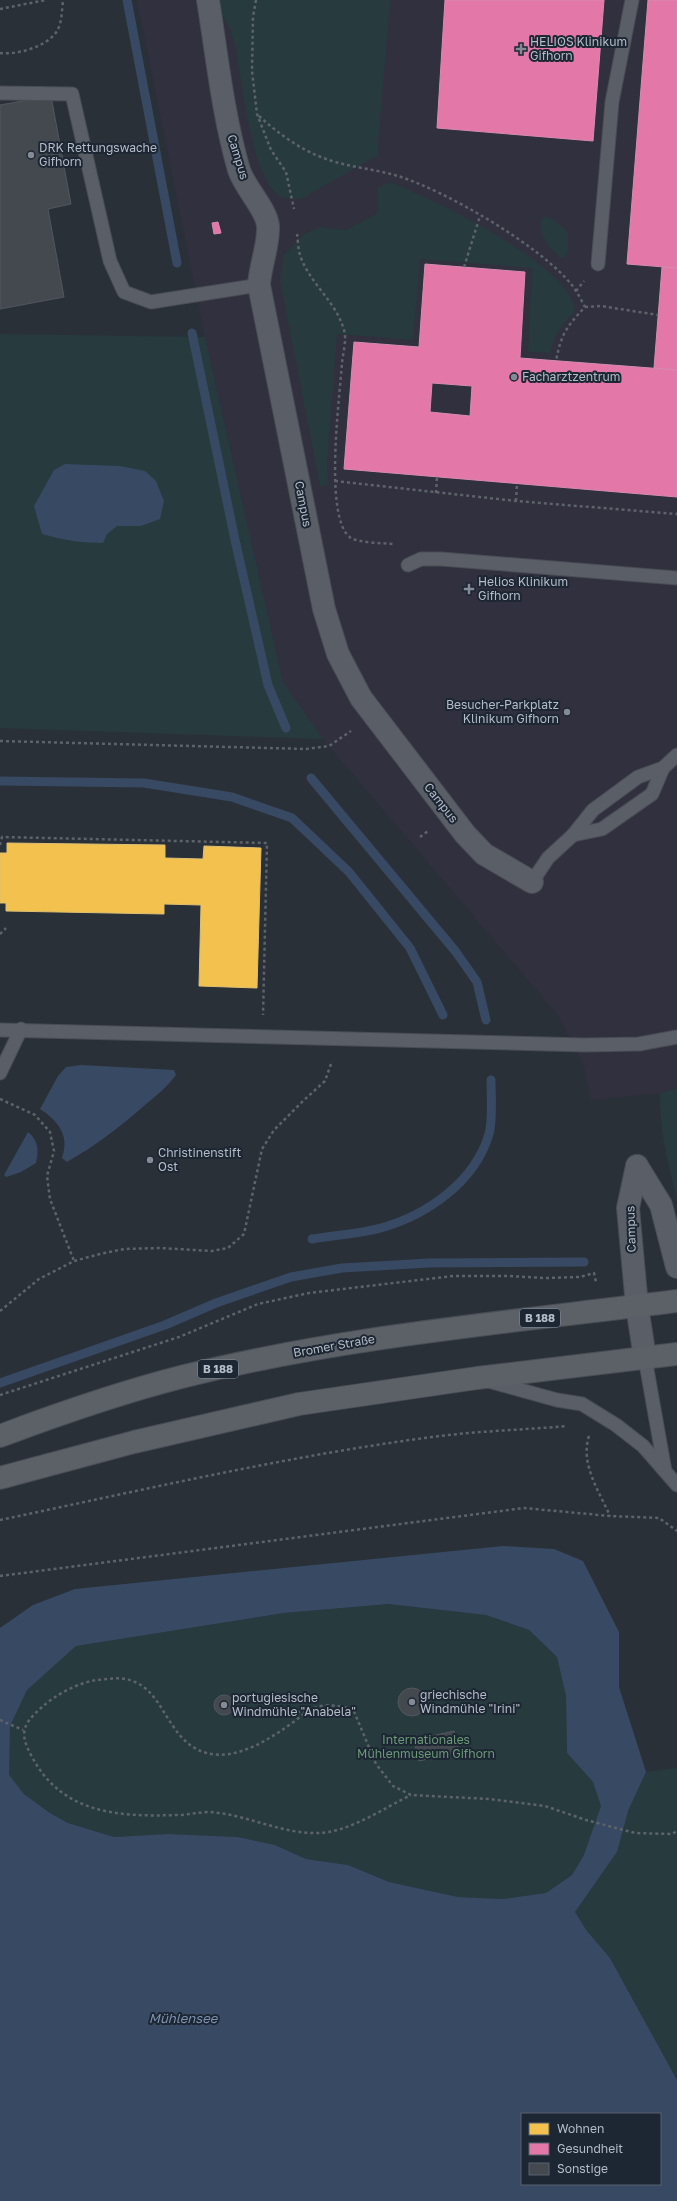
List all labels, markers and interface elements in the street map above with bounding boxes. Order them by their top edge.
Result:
place label: HELIOS Klinikum Gifhorn [530,34,627,63]
marker: HELIOS Klinikum Gifhorn [515,43,527,55]
street label: Campus [224,132,252,181]
place label: DRK Rettungswache Gifhorn [39,140,157,169]
marker: DRK Rettungswache Gifhorn [26,150,36,160]
place label: Facharztzentrum [522,369,620,384]
marker: Facharztzentrum [509,372,519,382]
street label: Campus [292,480,315,528]
place label: Helios Klinikum Gifhorn [478,574,568,603]
marker: Helios Klinikum Gifhorn [463,583,475,595]
place label: Besucher-Parkplatz Klinikum Gifhorn [446,697,559,726]
marker: Besucher-Parkplatz Klinikum Gifhorn [562,707,572,717]
street label: Campus [421,780,462,826]
place label: Christinenstift Ost [158,1145,241,1174]
marker: Christinenstift Ost [145,1155,155,1165]
street label: Campus [622,1205,639,1253]
road number: B 188 [520,1309,560,1327]
street label: Bromer Straße [292,1331,376,1360]
road number: B 188 [198,1360,238,1378]
place label: griechische Windmühle "Irini" [420,1687,520,1716]
place label: portugiesische Windmühle "Anabela" [232,1690,356,1719]
marker: griechische Windmühle "Irini" [407,1697,417,1707]
marker: portugiesische Windmühle "Anabela" [219,1700,229,1710]
park label: Internationales Mühlenmuseum Gifhorn [357,1732,495,1761]
water label: Mühlensee [149,2010,219,2026]
legend [521,2113,661,2185]
text: Wohnen [557,2121,604,2136]
text: Gesundheit [557,2141,623,2156]
text: Sonstige [557,2161,608,2176]

